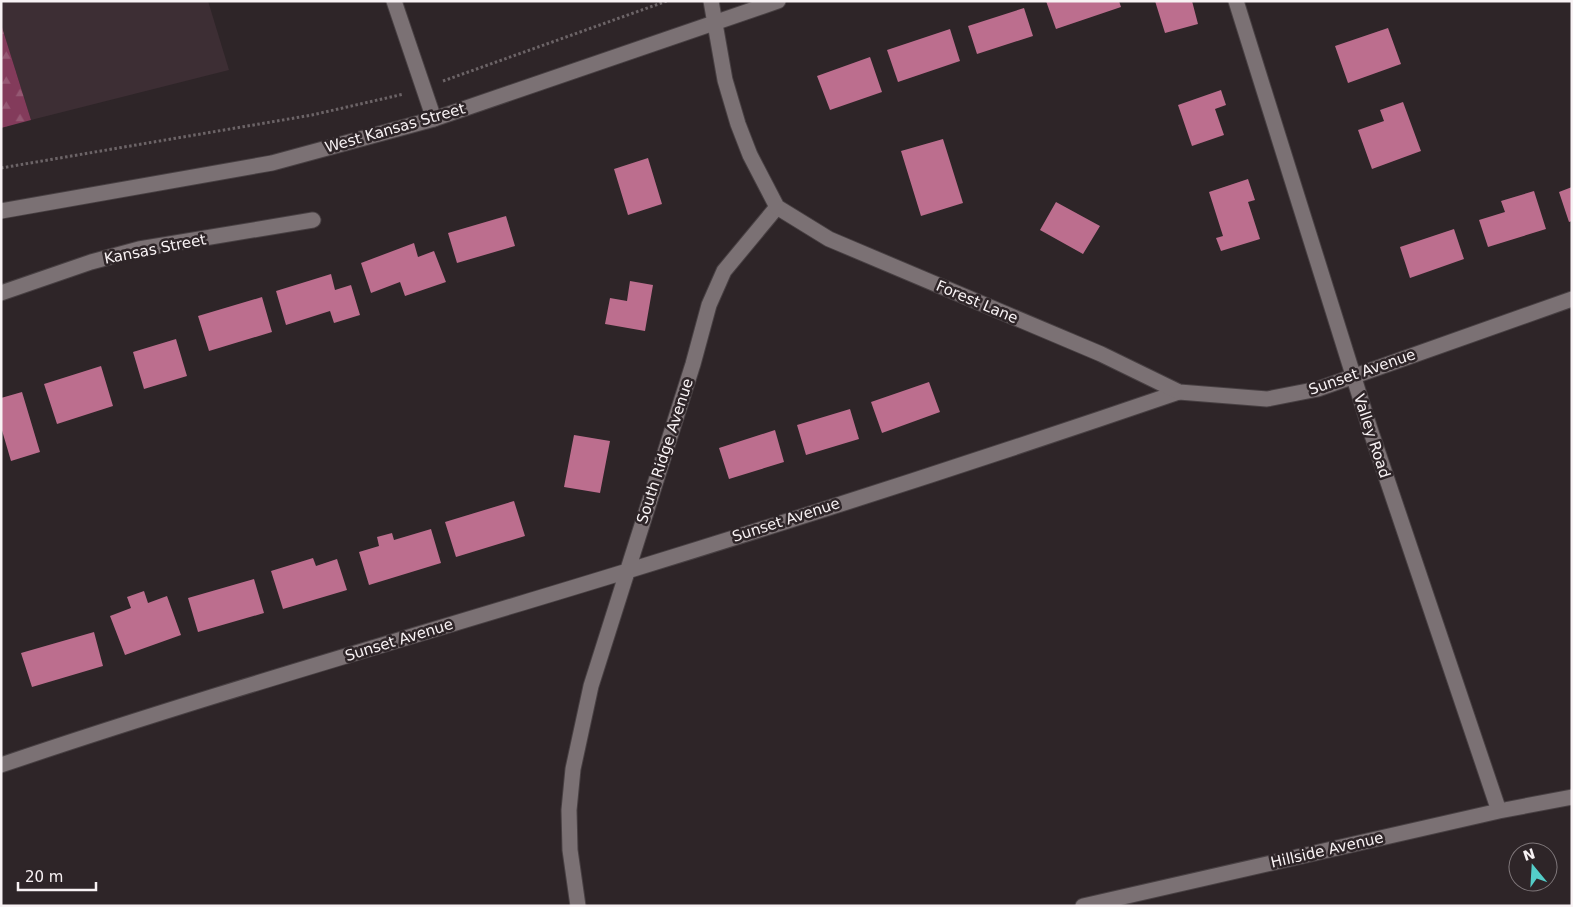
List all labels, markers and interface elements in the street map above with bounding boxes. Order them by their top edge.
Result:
street label: West Kansas Street [323,99,467,157]
street label: Kansas Street [103,230,208,268]
street label: Forest Lane [933,277,1021,327]
street label: Sunset Avenue [1306,345,1418,399]
street label: South Ridge Avenue [633,376,697,526]
street label: Valley Road [1350,392,1394,480]
street label: Sunset Avenue [730,494,842,546]
street label: Sunset Avenue [343,615,455,665]
street label: Hillside Avenue [1269,828,1385,872]
north arrow [1508,842,1558,892]
text: N [1521,845,1537,864]
scale bar [18,860,95,892]
text: 20 m [25,868,63,886]

